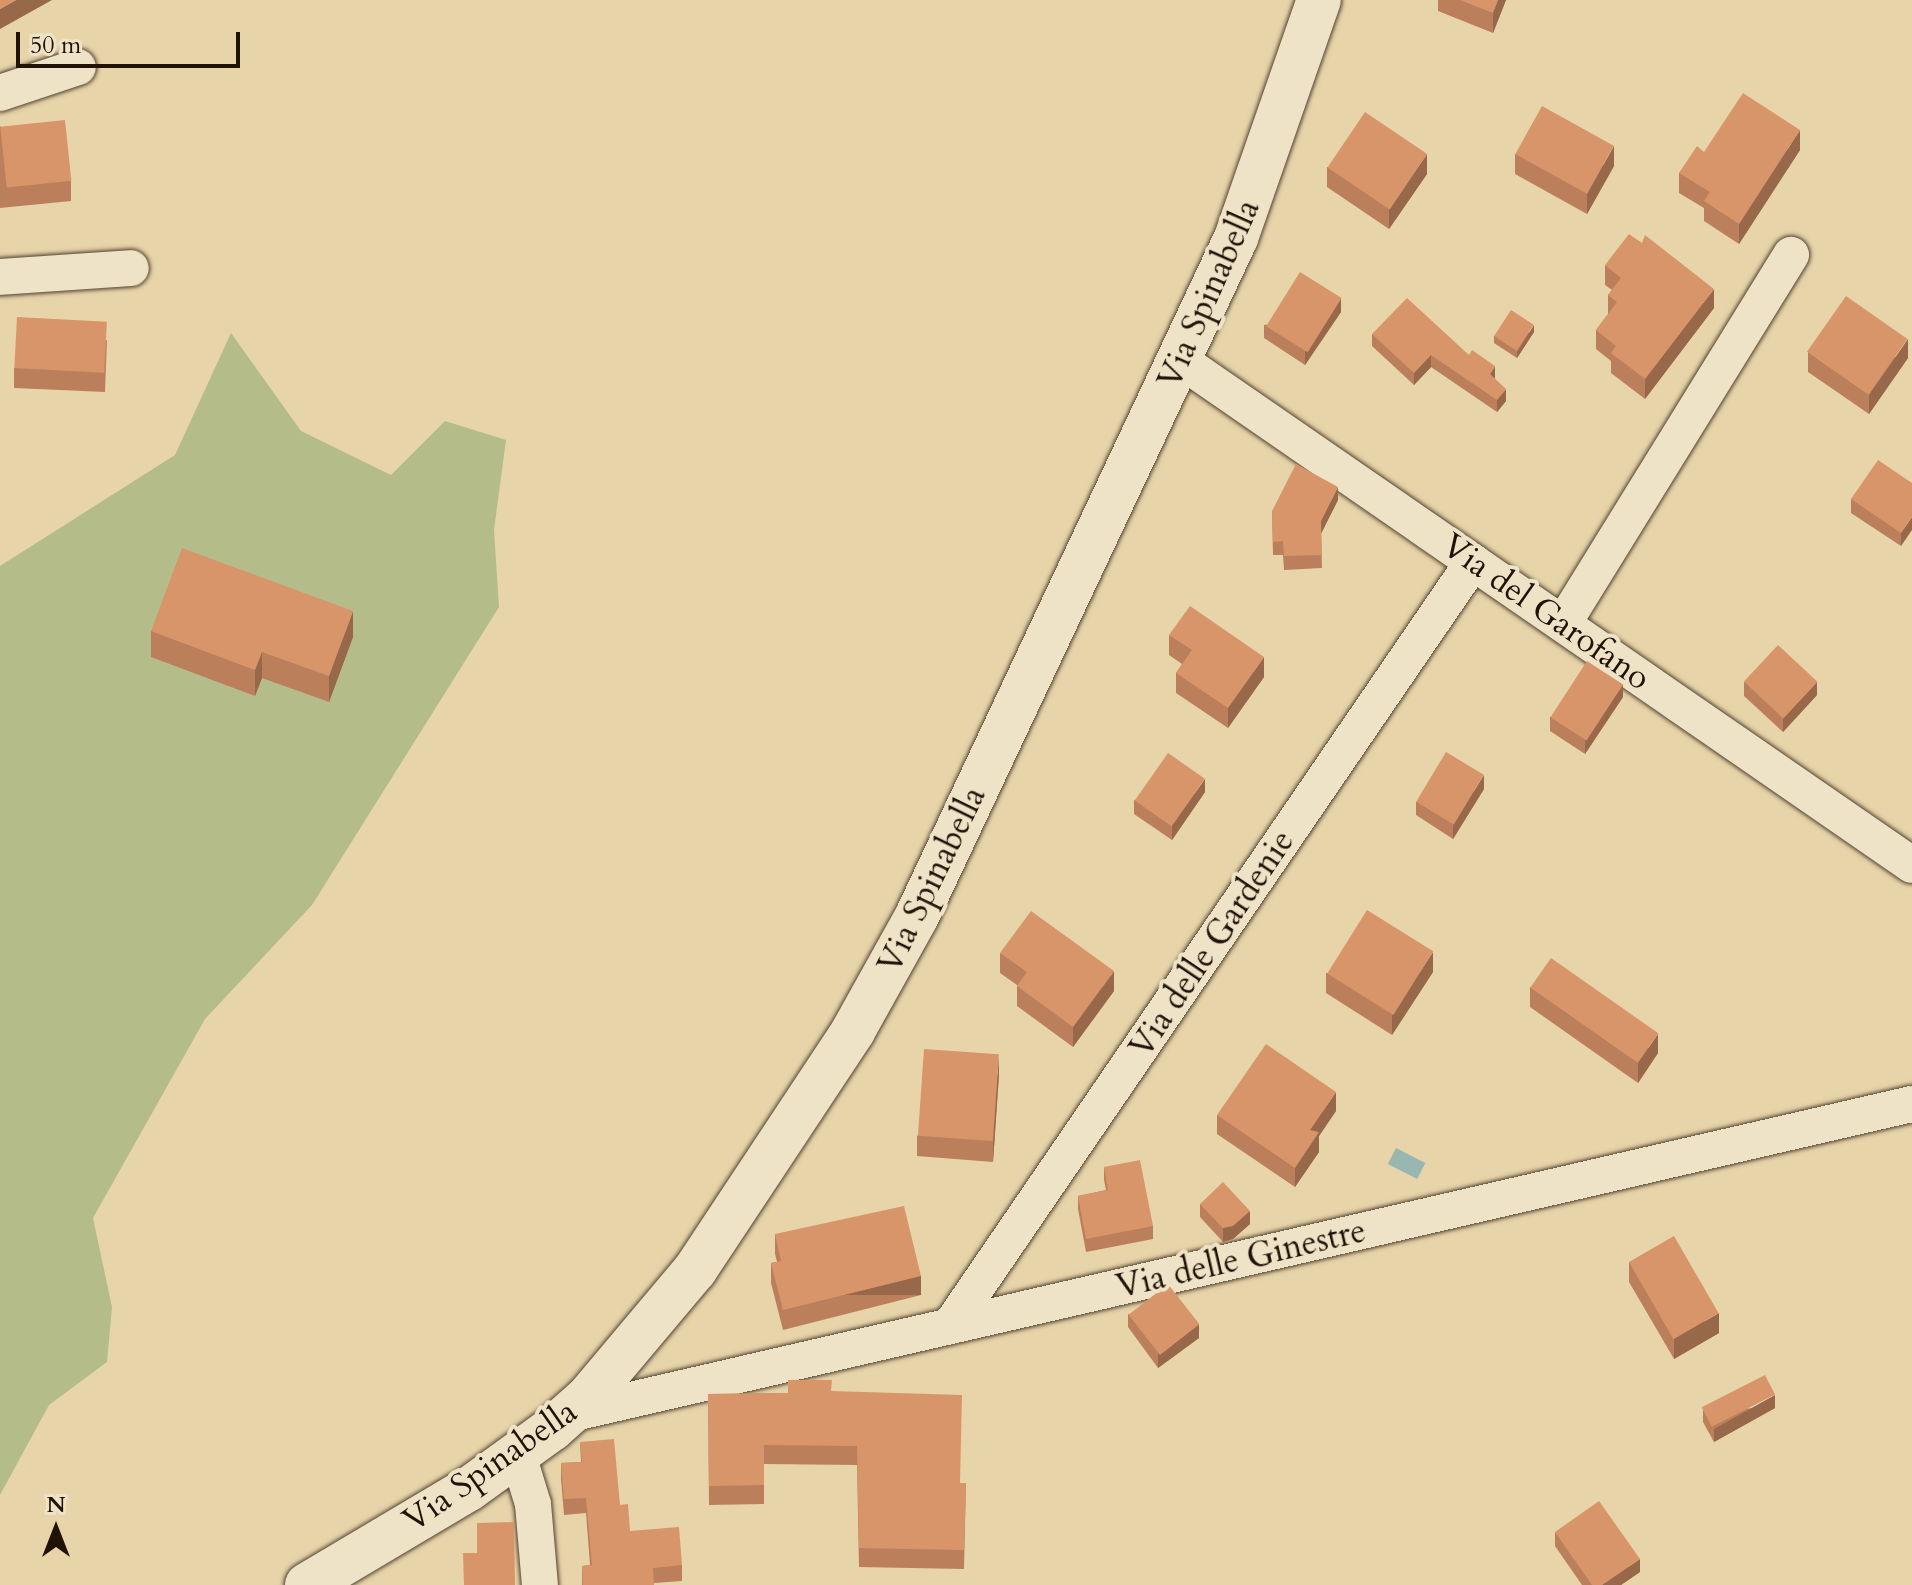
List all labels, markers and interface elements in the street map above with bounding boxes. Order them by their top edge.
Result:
scale bar [20,16,244,66]
text: 50 m [30,29,81,62]
street label: Via Spinabella [1149,193,1269,395]
street label: Via del Garofano [1434,525,1658,699]
street label: Via Spinabella [869,780,995,980]
street label: Via delle Gardenie [1121,822,1303,1066]
street label: Via delle Ginestre [1112,1210,1370,1308]
street label: Via Spinabella [395,1391,585,1541]
north arrow [16,1489,96,1569]
text: N [46,1490,66,1520]

